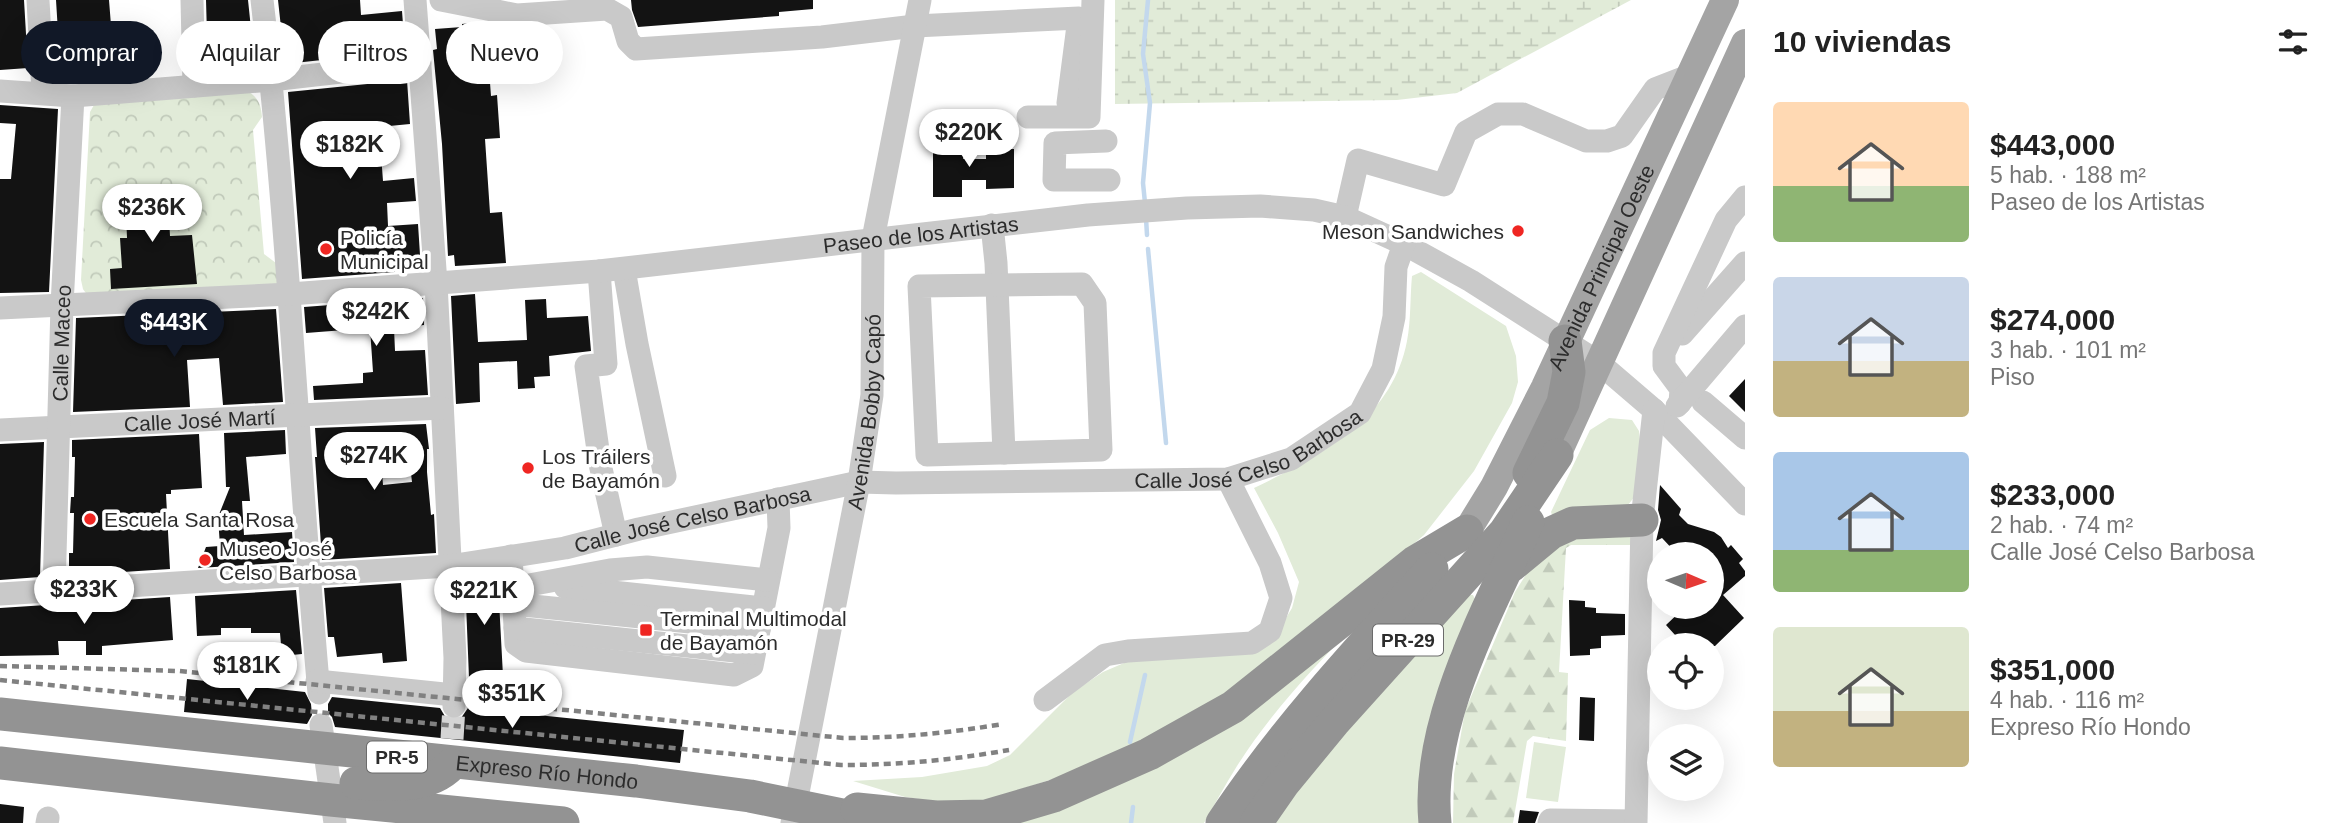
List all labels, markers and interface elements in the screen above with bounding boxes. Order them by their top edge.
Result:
chip: Comprar [21,21,162,84]
chip: Alquilar [176,21,304,84]
chip: Filtros [318,21,432,84]
chip: Nuevo [446,21,563,84]
icon: filters [2274,23,2312,61]
text: 10 viviendas [1773,25,1951,58]
pin: $220K [920,110,1018,169]
text: $220K [935,119,1003,145]
pin: $182K [301,122,399,181]
text: $443,000 [1990,128,2115,161]
icon: home [1829,130,1913,214]
text: $182K [316,131,384,157]
street label: Avenida Principal Oeste [1543,161,1658,374]
text: 5 hab. · 188 m² [1990,162,2146,188]
pin: $236K [103,184,201,244]
text: Paseo de los Artistas [1990,189,2205,215]
text: $236K [118,194,186,220]
street label: Paseo de los Artistas [822,212,1020,257]
place label: Meson Sandwiches [1322,220,1504,243]
marker: Meson Sandwiches [1510,223,1526,239]
place label: Policía Municipal [340,226,429,273]
marker: Policía Municipal [318,241,334,257]
street label: Calle Maceo [48,284,75,402]
pin: $242K [327,288,425,348]
text: $242K [342,298,410,324]
pin: $443K [125,300,223,359]
text: $274,000 [1990,303,2115,336]
icon: home [1829,305,1913,389]
text: $443K [140,309,208,335]
street label: Avenida Bobby Capó [842,314,884,512]
text: 3 hab. · 101 m² [1990,337,2146,363]
text: Piso [1990,364,2035,390]
street label: Calle José Celso Barbosa [1134,404,1366,492]
street label: Calle José Martí [123,405,276,435]
pin: $274K [325,433,423,492]
text: $274K [340,442,408,468]
place label: Los Tráilers de Bayamón [542,445,660,492]
marker: Los Tráilers de Bayamón [520,460,536,476]
text: $233,000 [1990,478,2115,511]
icon: home [1829,480,1913,564]
street label: Calle José Celso Barbosa [572,481,813,557]
place label: Escuela Santa Rosa [104,508,295,531]
marker: Escuela Santa Rosa [82,511,98,527]
text: 2 hab. · 74 m² [1990,512,2133,538]
place label: Museo José Celso Barbosa [219,537,357,584]
text: Calle José Celso Barbosa [1990,539,2255,565]
north arrow [1647,542,1724,620]
map controls [1647,542,1724,801]
marker: Museo José Celso Barbosa [197,552,213,568]
pin: $233K [35,566,133,626]
pin: $221K [435,568,533,627]
text: $233K [50,576,118,602]
text: $221K [450,577,518,603]
place label: Terminal Multimodal de Bayamón [660,607,847,654]
marker: Terminal Multimodal de Bayamón [638,622,654,638]
road number: PR-29 [1373,624,1443,656]
button: locate [1647,633,1724,710]
pin: $181K [198,642,296,702]
text: $181K [213,652,281,678]
text: $351,000 [1990,653,2115,686]
icon: home [1829,655,1913,739]
pin: $351K [463,670,561,730]
text: $351K [478,680,546,706]
text: 4 hab. · 116 m² [1990,687,2144,713]
text: Expreso Río Hondo [1990,714,2191,740]
button: layers [1647,724,1724,801]
road number: PR-5 [367,742,427,772]
street label: Expreso Río Hondo [455,751,639,793]

